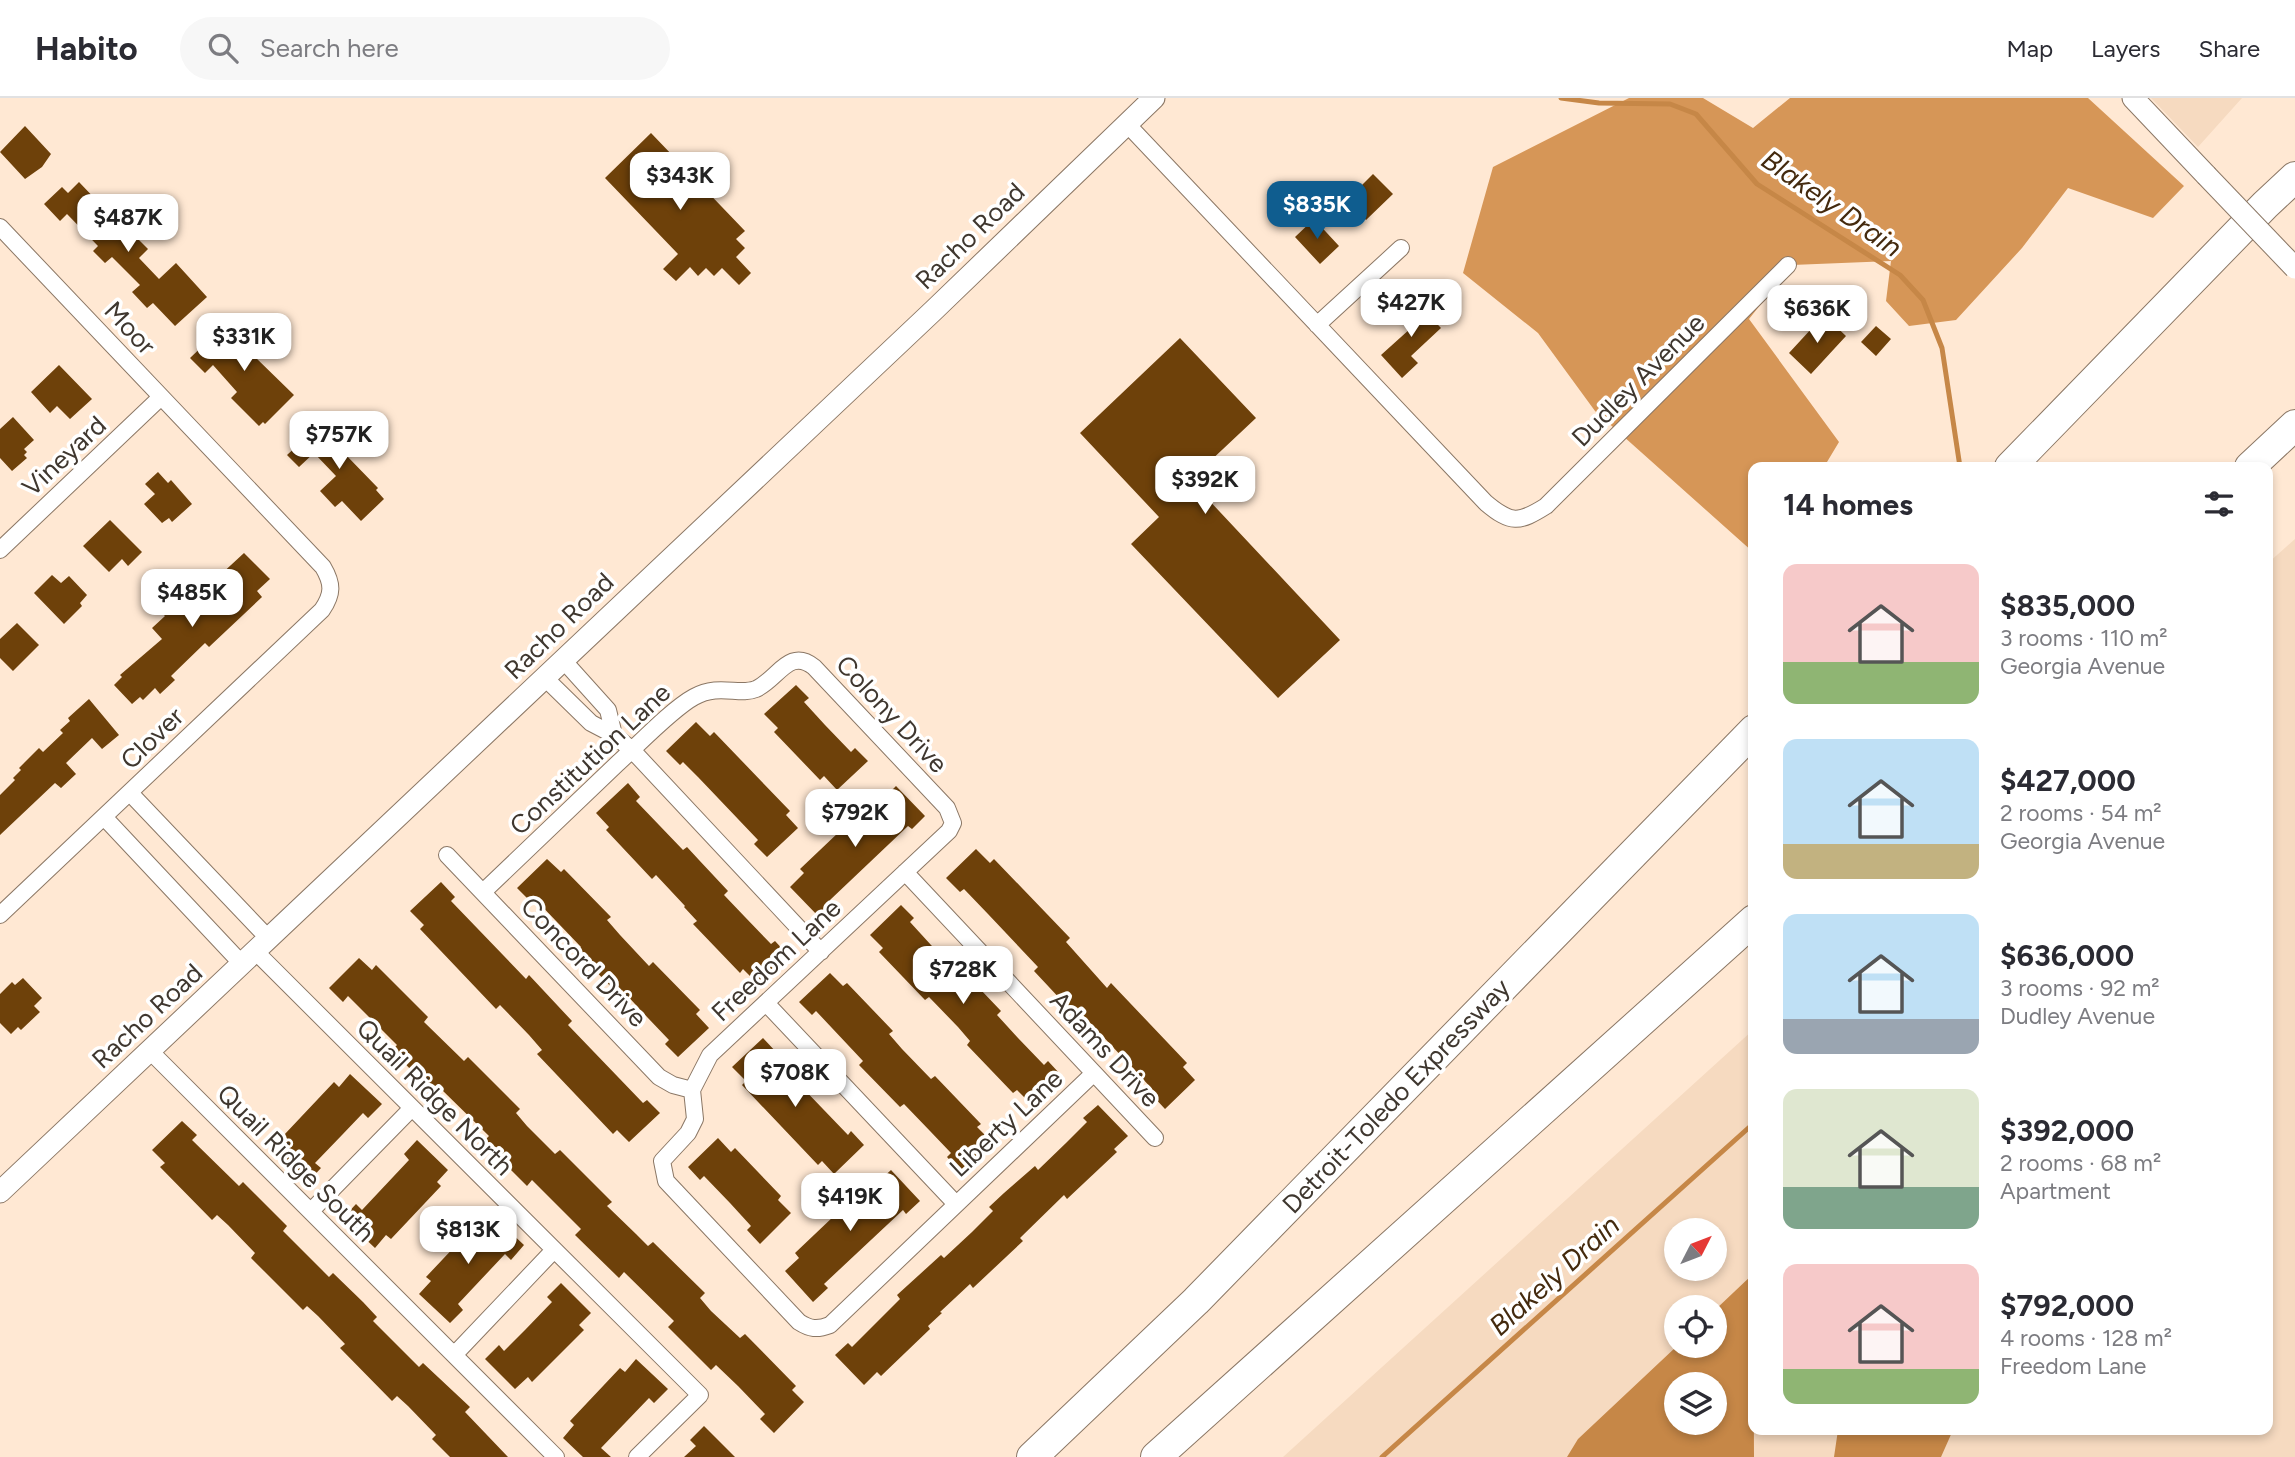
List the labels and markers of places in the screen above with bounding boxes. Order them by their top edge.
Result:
pin: $343K [631,152,729,212]
pin: $835K [1268,181,1366,241]
pin: $487K [79,194,177,254]
pin: $427K [1362,280,1460,339]
pin: $636K [1768,286,1866,345]
pin: $331K [195,314,293,373]
pin: $757K [290,412,388,471]
pin: $392K [1156,456,1254,516]
pin: $485K [143,570,241,629]
pin: $792K [806,790,904,849]
pin: $728K [914,946,1012,1006]
pin: $708K [746,1049,844,1109]
pin: $419K [801,1174,899,1233]
pin: $813K [419,1206,517,1266]

